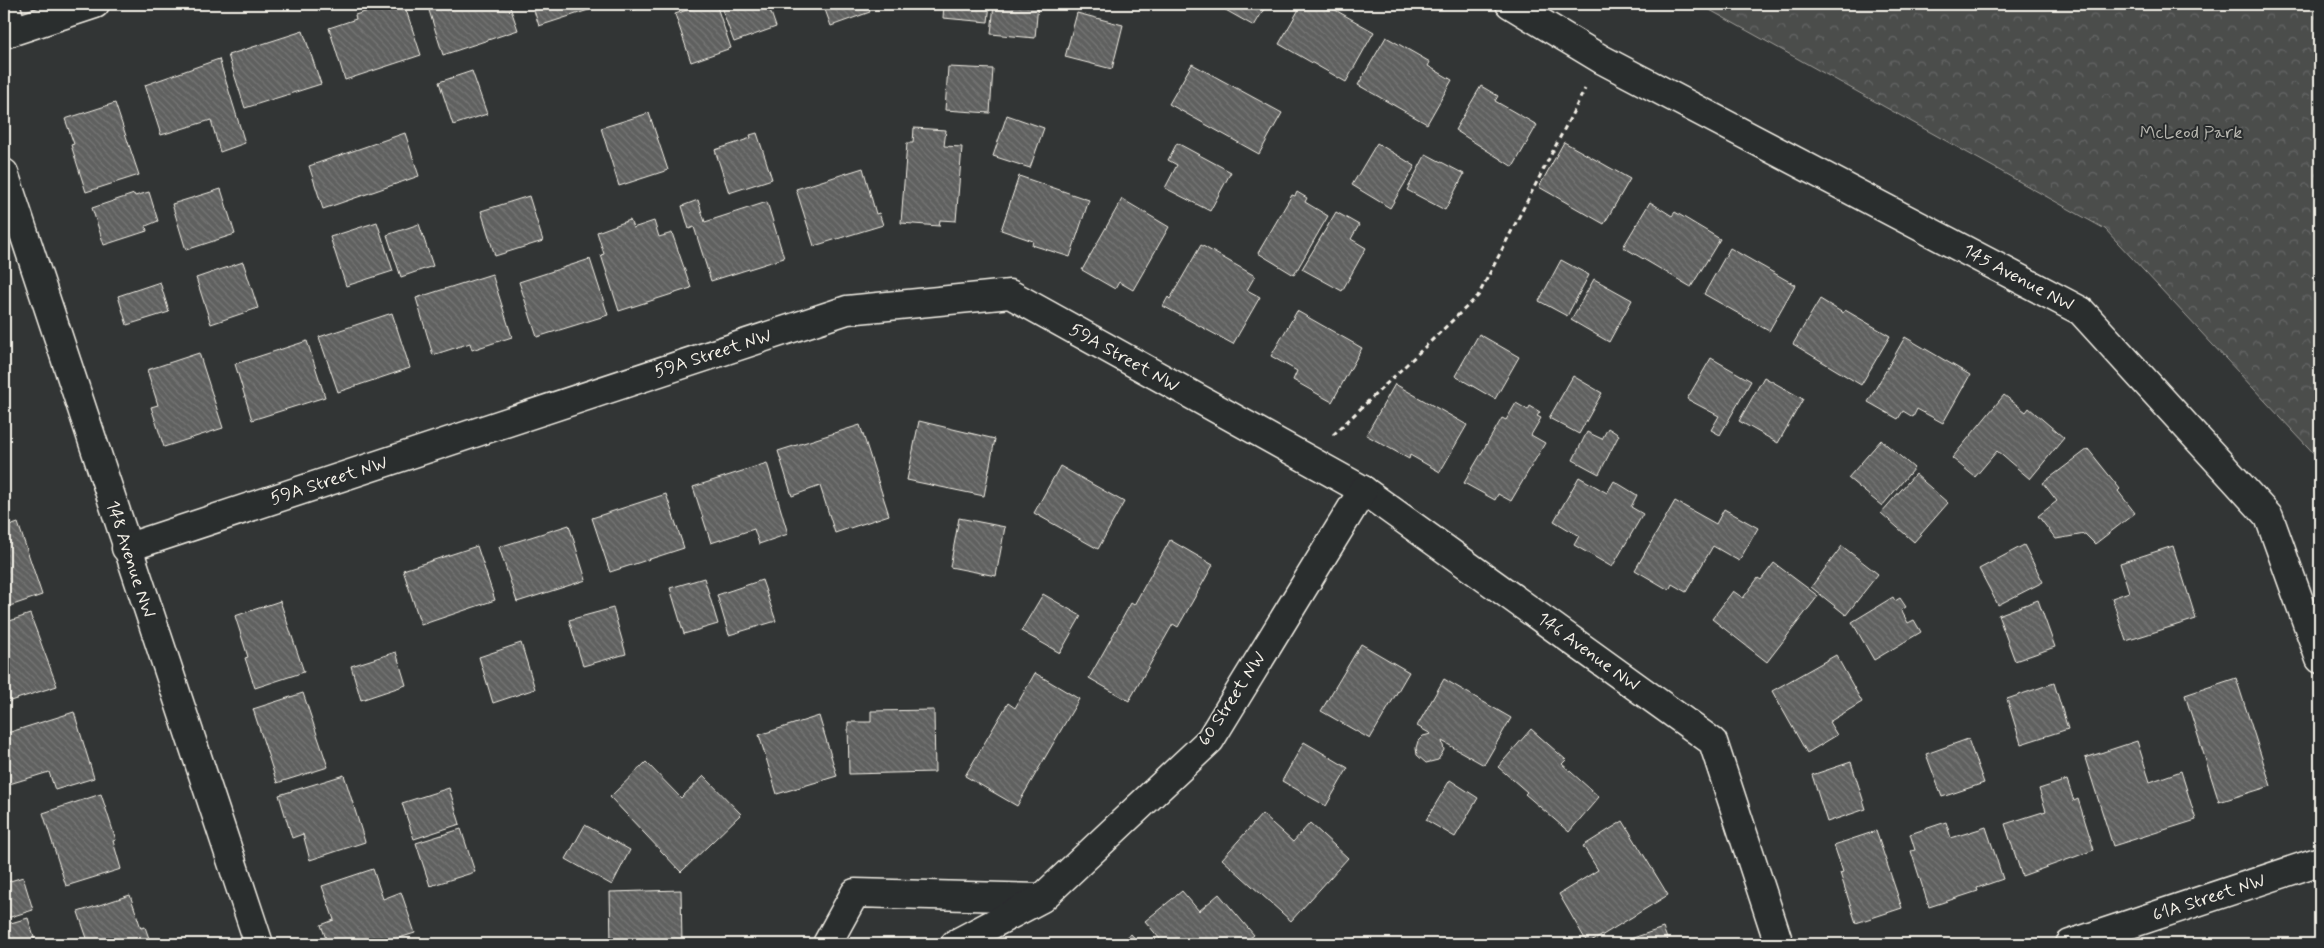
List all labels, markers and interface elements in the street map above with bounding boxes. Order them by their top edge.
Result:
park label: McLeod Park [2140,121,2242,145]
street label: 145 Avenue NW [1958,239,2078,317]
street label: 59A Street NW [1065,318,1183,398]
street label: 59A Street NW [651,324,775,384]
street label: 59A Street NW [267,451,391,511]
street label: 148 Avenue NW [100,497,160,621]
street label: 146 Avenue NW [1532,607,1644,697]
street label: 60 Street NW [1192,647,1272,751]
street label: 61A Street NW [2149,868,2269,928]

